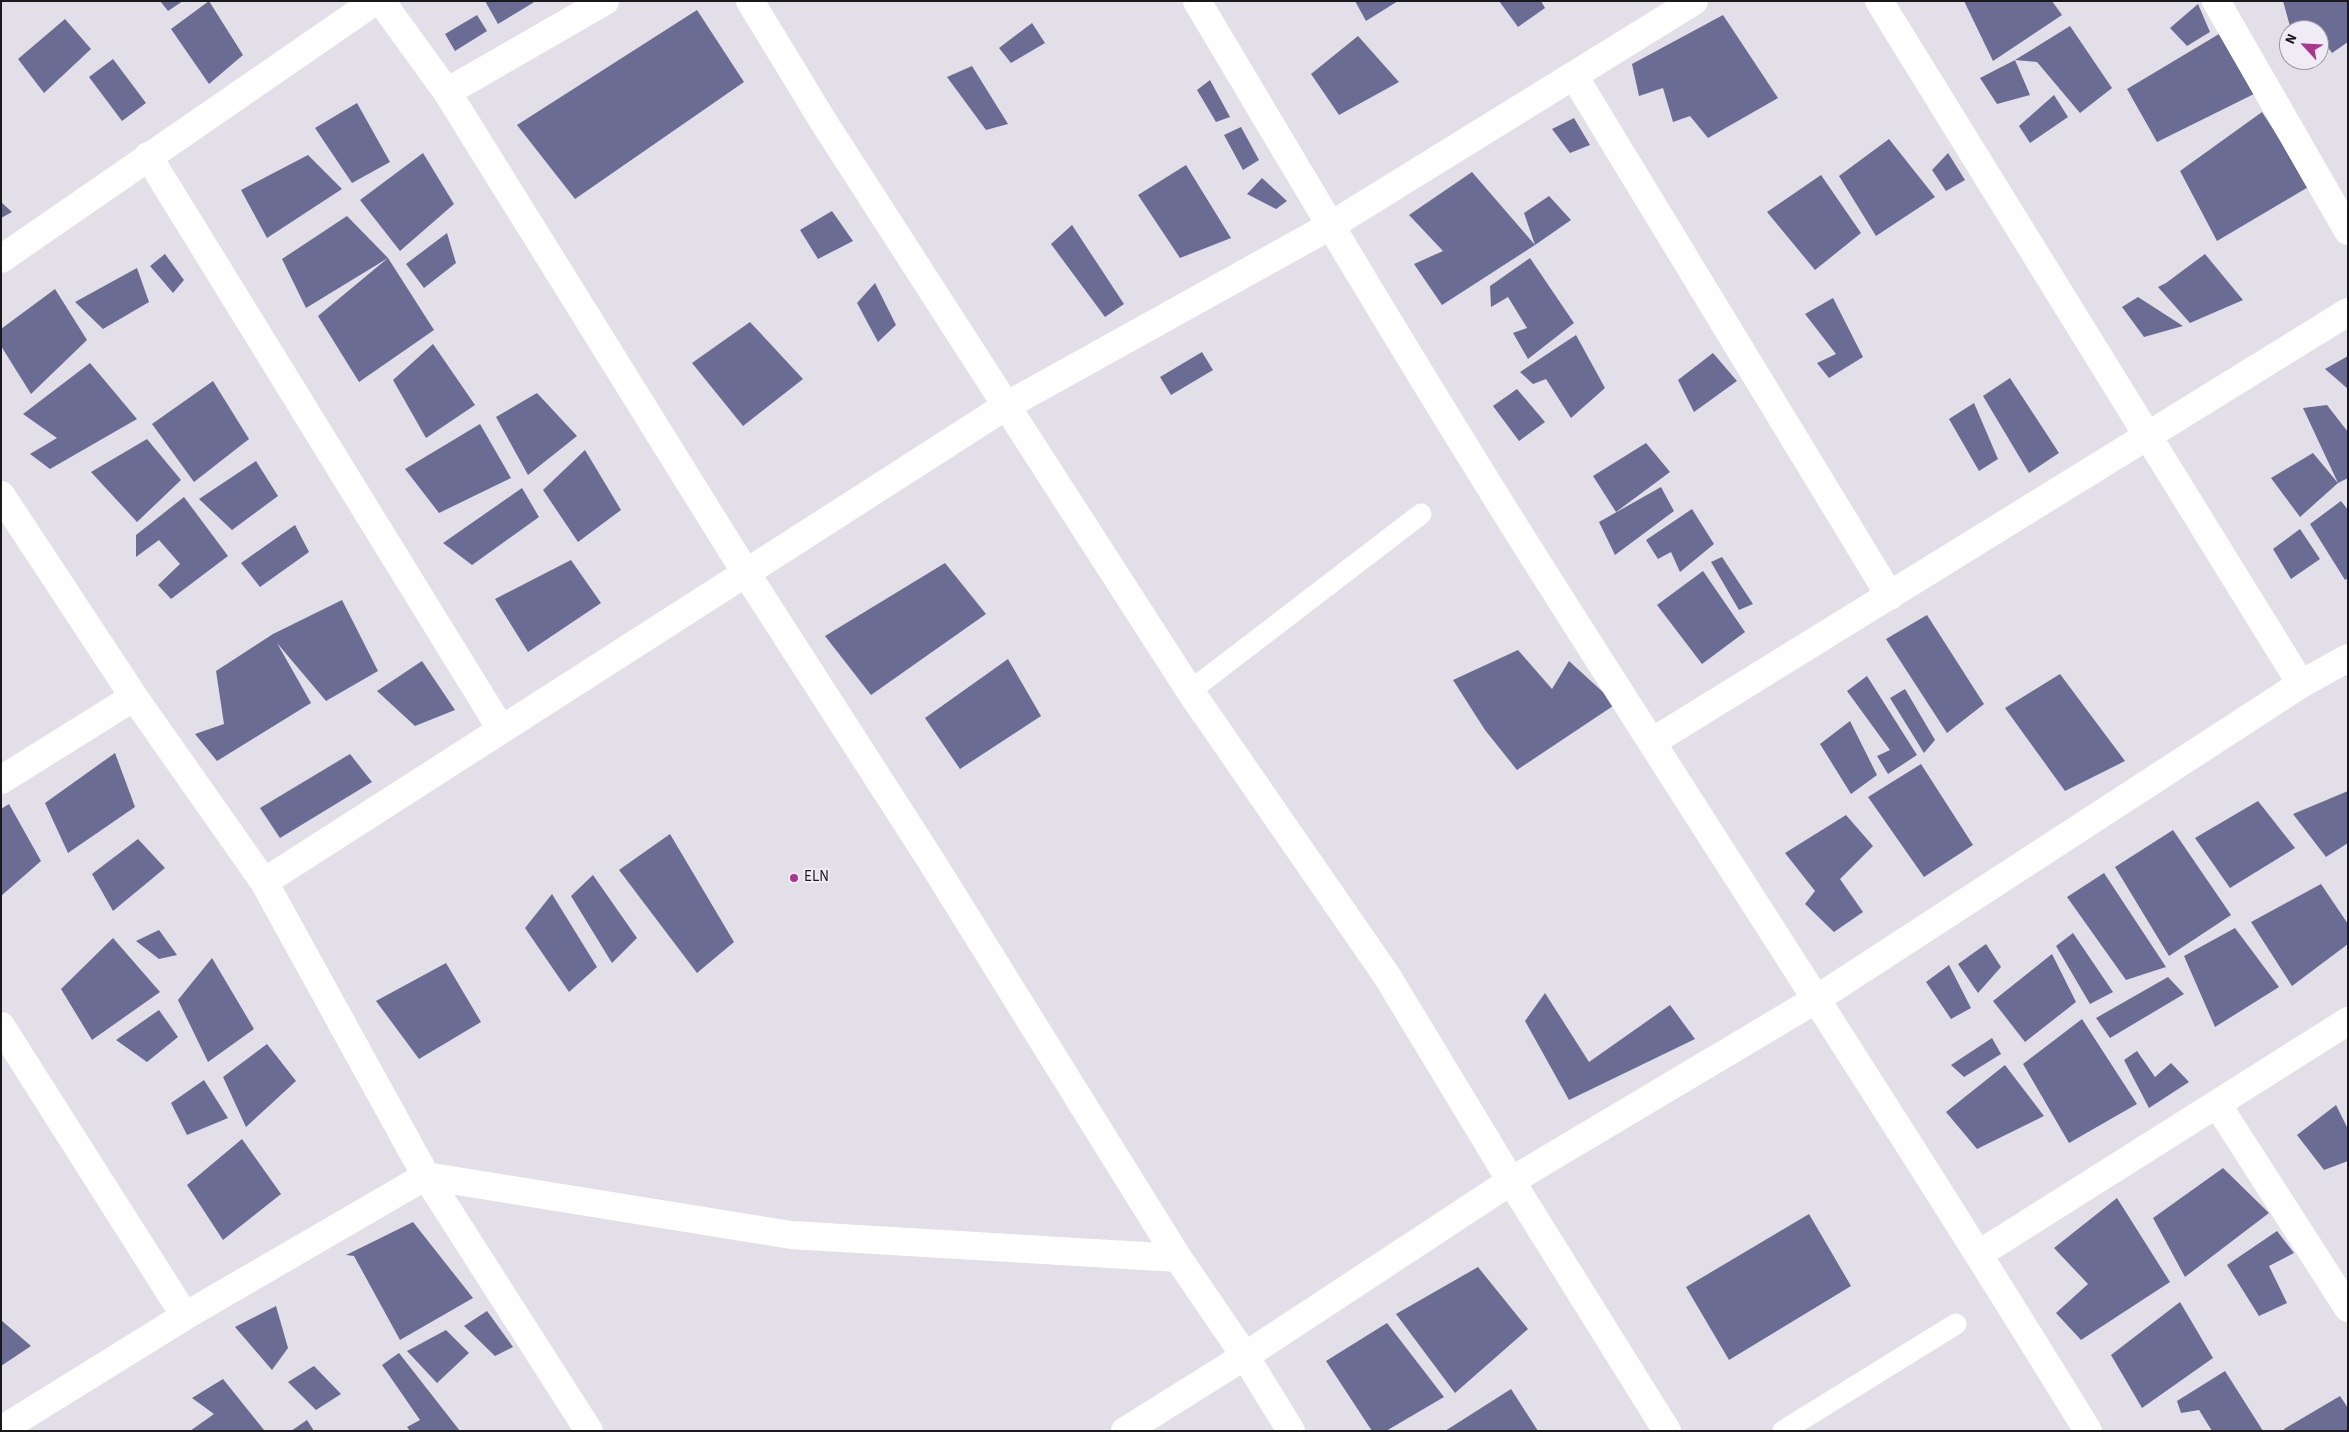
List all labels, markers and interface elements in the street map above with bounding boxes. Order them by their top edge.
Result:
north arrow [2279,20,2329,70]
text: N [2280,31,2302,48]
place label: ELN [804,869,829,887]
marker: ELN [788,872,800,884]

